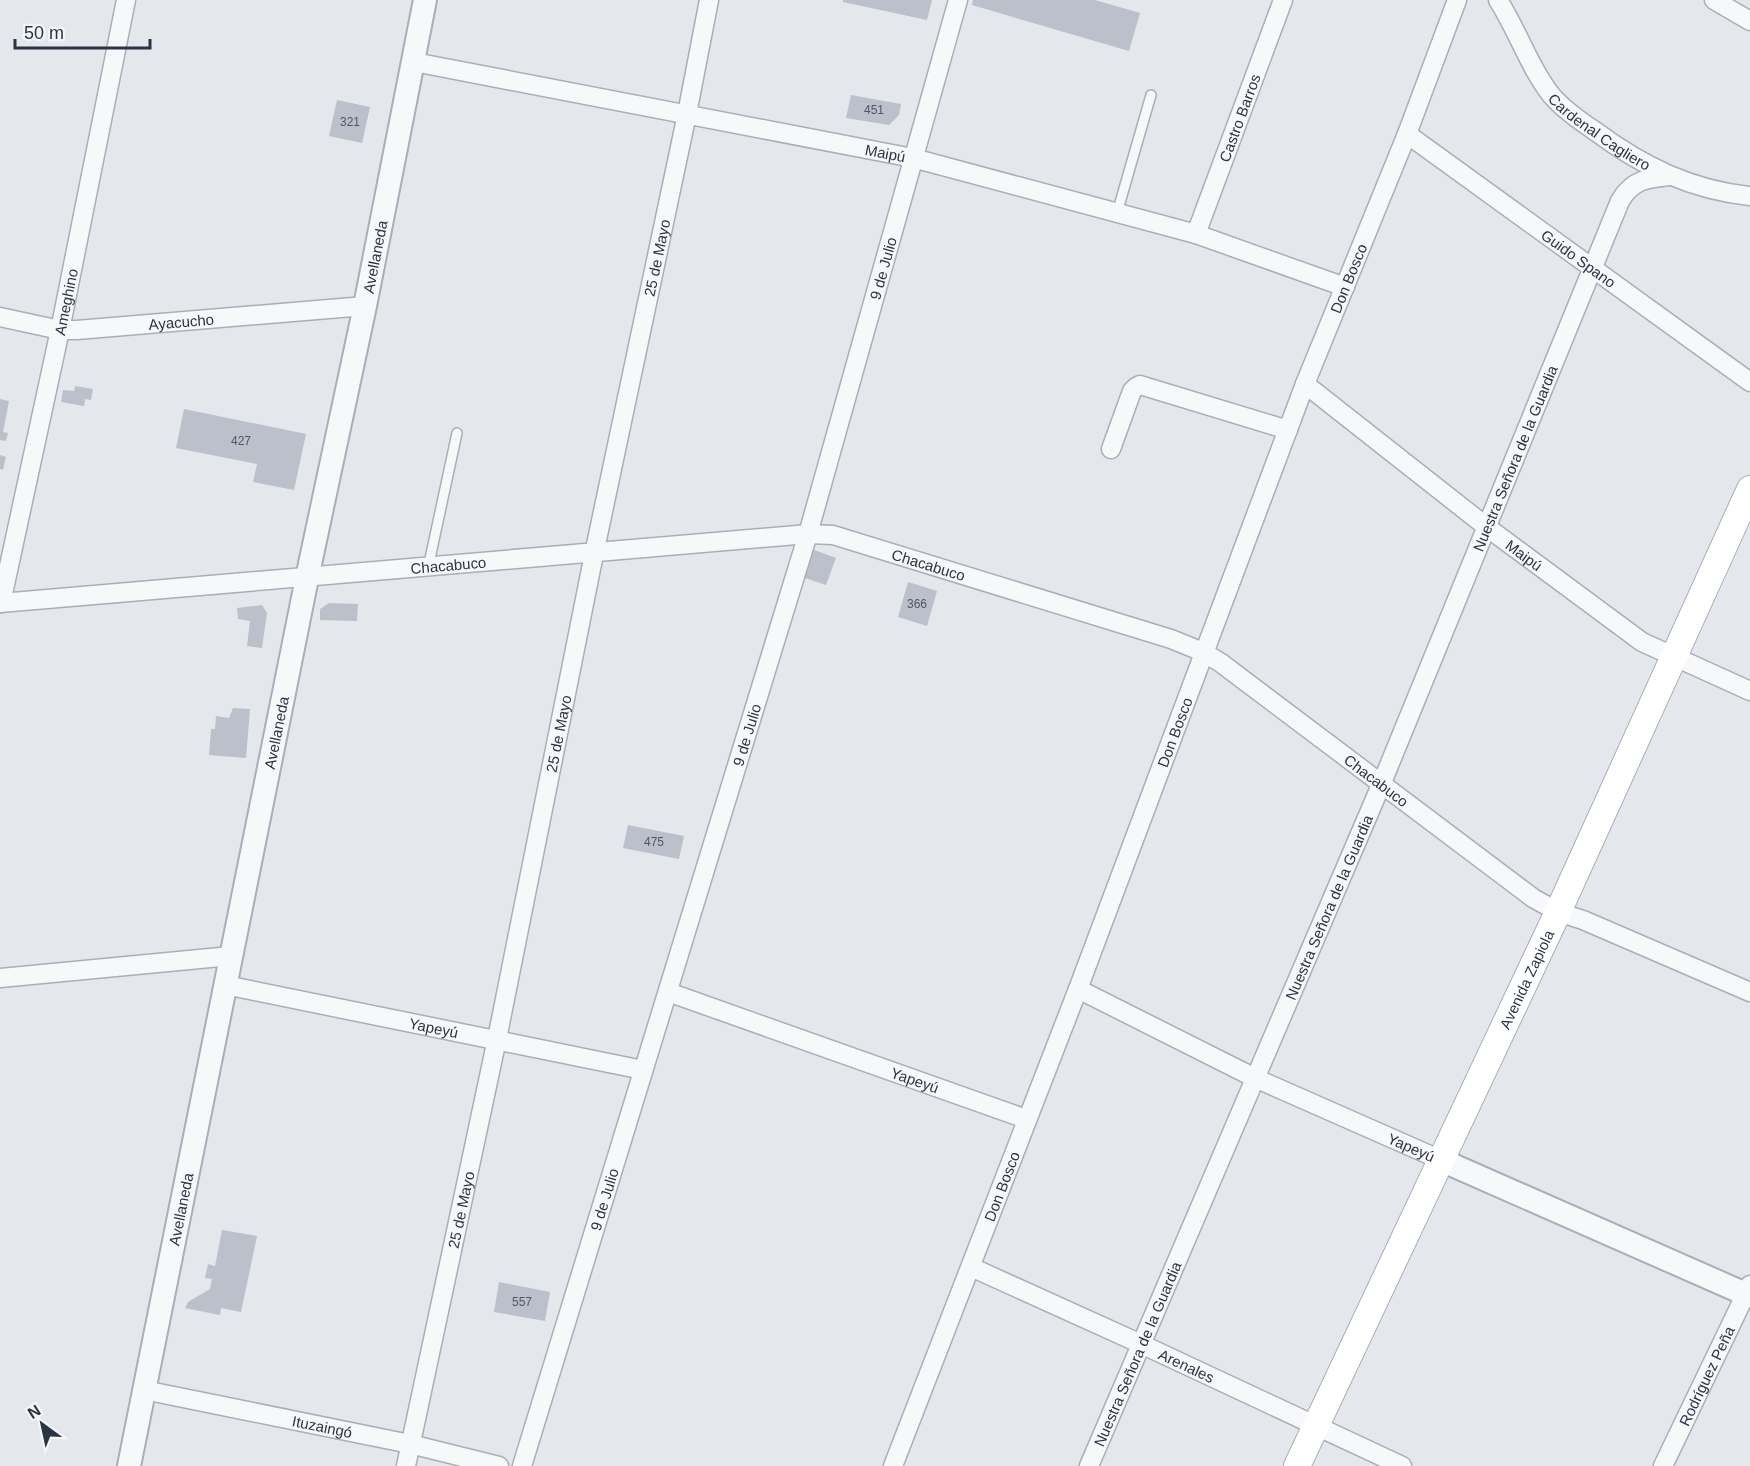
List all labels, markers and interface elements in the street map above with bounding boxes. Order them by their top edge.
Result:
scale bar [15,12,150,50]
text: 50 m [24,23,64,43]
street label: Castro Barros [1215,71,1263,164]
street label: Cardenal Cagliero [1545,90,1654,173]
house number: 451 [864,103,884,117]
house number: 321 [340,115,360,129]
street label: Maipú [864,140,907,165]
street label: Avellaneda [359,218,390,295]
street label: 25 de Mayo [640,218,673,298]
street label: Guido Spano [1538,226,1619,291]
street label: 9 de Julio [866,235,900,301]
street label: Don Bosco [1326,241,1370,315]
street label: Ameghino [51,267,81,337]
street label: Ayacucho [148,310,215,333]
street label: Nuestra Señora de la Guardia [1469,362,1561,554]
house number: 427 [231,434,251,448]
street label: Maipú [1503,536,1546,574]
street label: Chacabuco [890,545,967,584]
street label: Chacabuco [410,553,487,576]
house number: 366 [907,597,927,611]
street label: Avellaneda [260,694,292,771]
street label: 25 de Mayo [542,694,574,774]
street label: Don Bosco [1154,695,1195,769]
street label: 9 de Julio [729,701,764,768]
street label: Chacabuco [1341,751,1412,810]
street label: Nuestra Señora de la Guardia [1282,812,1376,1002]
house number: 475 [644,835,664,849]
street label: Avenida Zapiola [1496,927,1557,1031]
street label: Yapeyú [408,1014,460,1041]
street label: Yapeyú [889,1063,941,1096]
street label: Yapeyú [1385,1129,1438,1165]
street label: Don Bosco [980,1149,1023,1224]
street label: 9 de Julio [586,1166,621,1232]
street label: 25 de Mayo [444,1170,477,1250]
street label: Avellaneda [165,1171,196,1247]
street label: Nuestra Señora de la Guardia [1090,1258,1184,1449]
house number: 557 [512,1295,532,1309]
street label: Rodríguez Peña [1675,1323,1738,1428]
street label: Arenales [1156,1345,1217,1386]
north arrow [12,1394,72,1454]
text: N [25,1402,44,1422]
street label: Ituzaingó [291,1412,354,1441]

